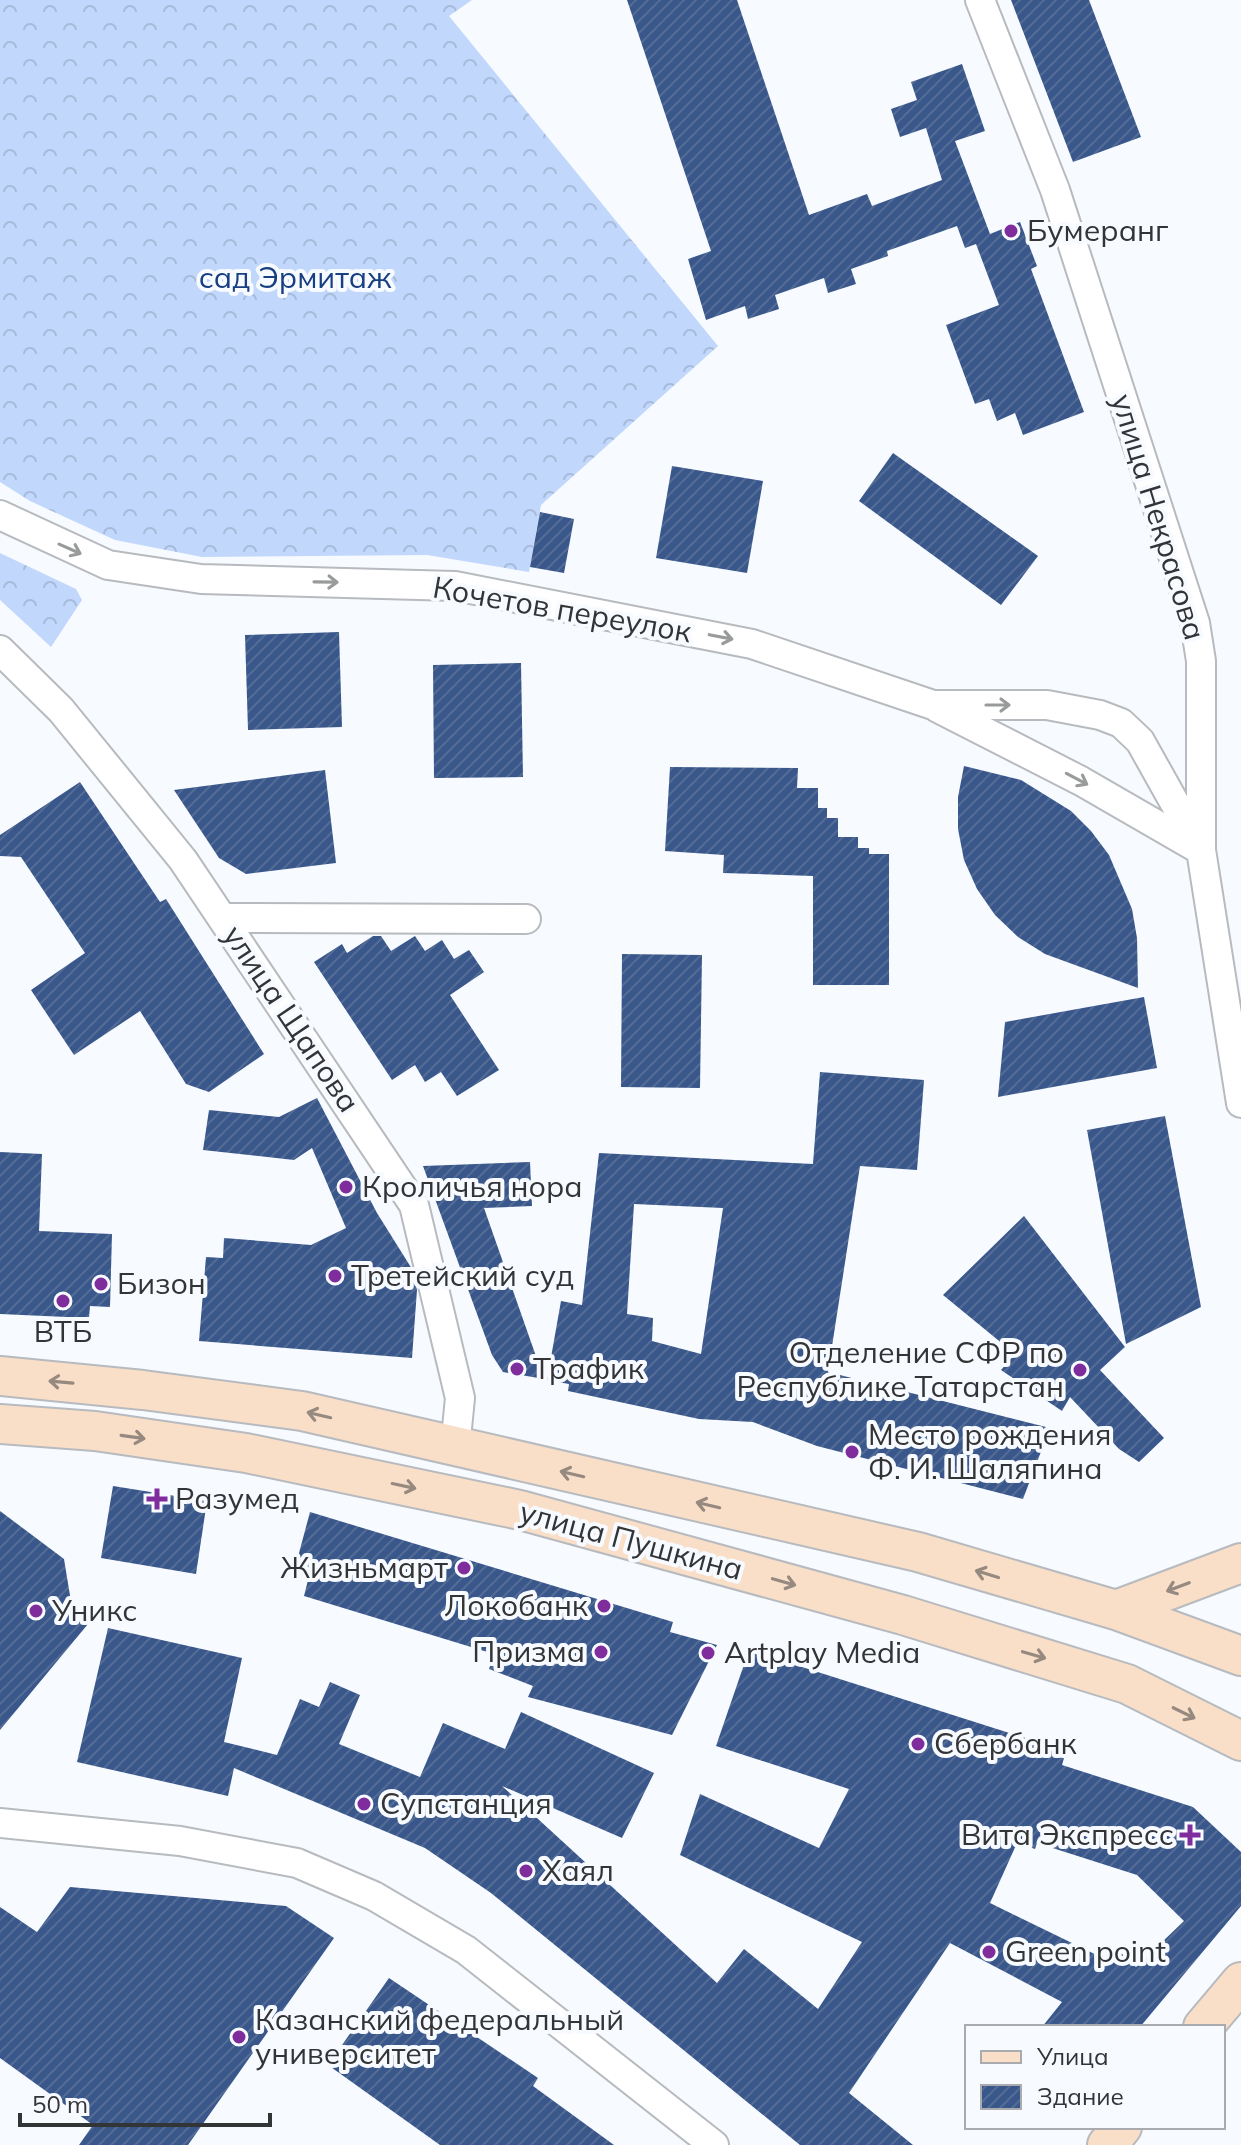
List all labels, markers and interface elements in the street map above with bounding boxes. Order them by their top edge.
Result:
place label: Бумеранг [1027,211,1168,249]
marker: Бумеранг [1002,222,1020,240]
park label: сад Эрмитаж [199,258,392,296]
street label: улица Некрасова [1103,389,1214,644]
one-way arrow [58,542,82,557]
street label: Кочетов переулок [430,568,695,651]
one-way arrow [312,575,339,590]
one-way arrow [708,631,733,646]
one-way arrow [984,697,1011,713]
one-way arrow [1065,772,1089,788]
street label: улица Щапова [215,918,368,1119]
place label: Кроличья нора [362,1167,583,1205]
marker: Кроличья нора [337,1178,355,1196]
place label: Третейский суд [351,1256,574,1294]
place label: Бизон [117,1264,206,1302]
marker: Третейский суд [326,1267,344,1285]
marker: Бизон [92,1275,110,1293]
marker: ВТБ [54,1292,72,1310]
place label: ВТБ [34,1312,92,1350]
place label: Отделение СФР по Республике Татарстан [736,1333,1064,1405]
place label: Трафик [533,1349,645,1387]
marker: Трафик [508,1360,526,1378]
marker: Отделение СФР по Республике Татарстан [1071,1361,1089,1379]
one-way arrow [48,1374,75,1389]
one-way arrow [306,1407,332,1422]
place label: Место рождения Ф. И. Шаляпина [868,1415,1111,1487]
one-way arrow [120,1430,145,1445]
marker: Место рождения Ф. И. Шаляпина [843,1443,861,1461]
one-way arrow [560,1466,585,1481]
place label: Разумед [175,1479,299,1517]
one-way arrow [391,1479,416,1494]
marker: Разумед [146,1488,168,1510]
street label: улица Пушкина [516,1492,747,1588]
one-way arrow [695,1497,721,1512]
place label: Жизньмарт [280,1548,448,1586]
marker: Жизньмарт [455,1559,473,1577]
one-way arrow [975,1566,1000,1580]
one-way arrow [771,1575,797,1590]
one-way arrow [1167,1581,1191,1595]
place label: Локобанк [444,1586,589,1624]
place label: Уникс [51,1591,137,1629]
marker: Локобанк [595,1597,613,1615]
marker: Уникс [27,1602,45,1620]
place label: Призма [472,1632,585,1670]
place label: Artplay Media [724,1633,920,1671]
marker: Призма [592,1643,610,1661]
marker: Artplay Media [699,1644,717,1662]
one-way arrow [1020,1648,1046,1663]
one-way arrow [1172,1706,1195,1721]
place label: Сбербанк [934,1724,1078,1762]
marker: Сбербанк [909,1735,927,1753]
place label: Супстанция [380,1784,552,1822]
marker: Супстанция [355,1795,373,1813]
place label: Вита Экспресс [961,1815,1174,1853]
marker: Вита Экспресс [1181,1826,1199,1844]
place label: Хаял [542,1851,614,1889]
marker: Хаял [517,1862,535,1880]
place label: Green point [1005,1932,1166,1970]
marker: Green point [980,1943,998,1961]
place label: Казанский федеральный университет [255,2000,624,2072]
legend [965,2025,1225,2129]
marker: Казанский федеральный университет [230,2028,248,2046]
text: Улица [1036,2041,1109,2071]
scale bar [20,2077,270,2127]
text: Здание [1037,2081,1124,2111]
text: 50 m [32,2089,88,2119]

